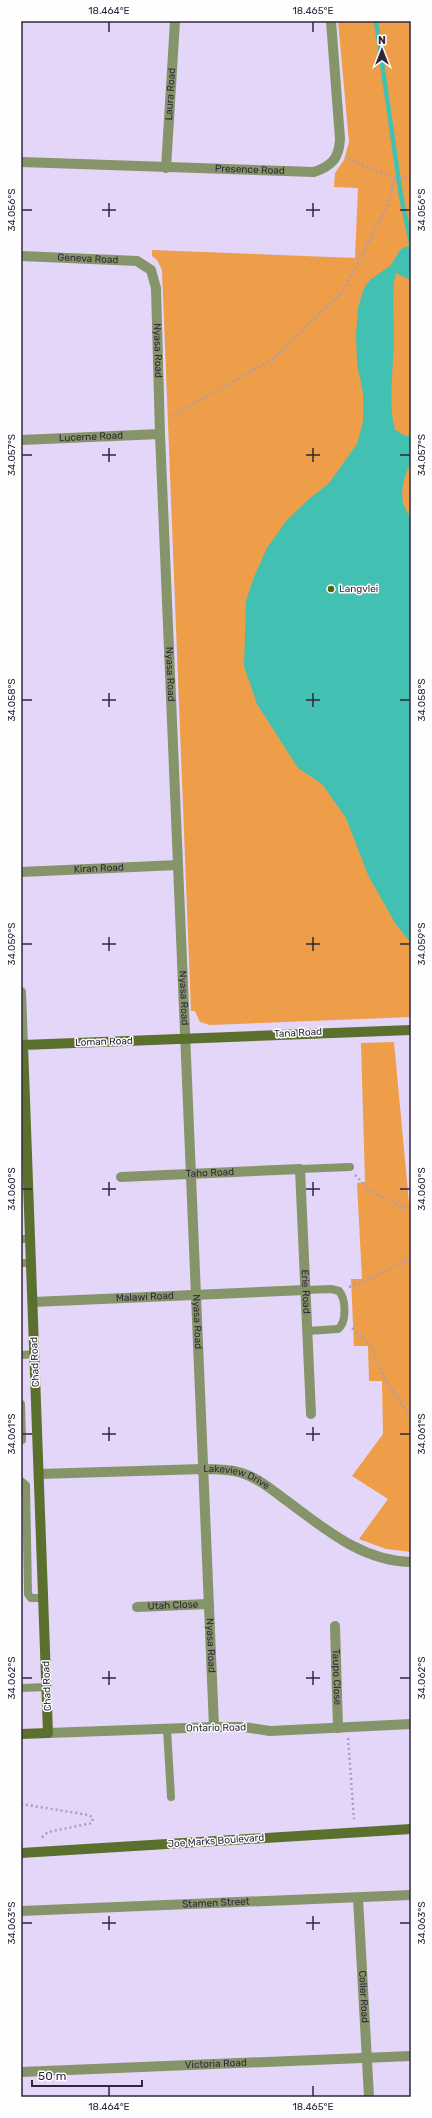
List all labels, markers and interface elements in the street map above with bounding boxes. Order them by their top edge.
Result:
text: 18.464°E [88,5,130,17]
text: 18.465°E [292,5,334,17]
north arrow [362,30,402,70]
text: N [378,34,386,47]
street label: Laura Road [163,67,178,121]
street label: Presence Road [215,163,285,177]
text: 34.056°S [6,189,18,231]
text: 34.056°S [416,189,428,231]
street label: Geneva Road [57,252,119,266]
street label: Nyasa Road [151,323,164,378]
street label: Lucerne Road [59,430,123,444]
text: 34.057°S [6,434,18,476]
text: 34.057°S [416,434,428,476]
place label: Langvlei [339,583,378,595]
marker: Langvlei [326,584,336,594]
street label: Nyasa Road [163,647,177,702]
text: 34.058°S [6,678,18,722]
text: 34.058°S [416,678,428,722]
street label: Kiran Road [74,861,124,876]
text: 34.059°S [6,923,18,965]
text: 34.059°S [416,923,428,965]
street label: Nyasa Road [176,970,191,1026]
street label: Tana Road [274,1026,322,1040]
street label: Loman Road [75,1035,133,1049]
street label: Taho Road [185,1166,234,1180]
text: 34.060°S [6,1167,18,1211]
text: 34.060°S [416,1167,428,1211]
street label: Erie Road [299,1269,312,1314]
street label: Malawi Road [116,1290,174,1304]
street label: Nyasa Road [190,1294,204,1349]
street label: Chad Road [28,1337,42,1387]
text: 34.061°S [6,1414,18,1454]
text: 34.061°S [416,1414,428,1454]
street label: Lakeview Drive [203,1463,272,1492]
street label: Utah Close [147,1598,199,1613]
street label: Nyasa Road [203,1618,218,1673]
street label: Taupo Close [330,1649,343,1706]
text: 34.062°S [6,1657,18,1699]
text: 34.062°S [416,1657,428,1699]
street label: Chad Road [40,1661,54,1711]
street label: Ontario Road [186,1721,246,1735]
street label: Joe Marks Boulevard [167,1832,265,1850]
street label: Stamen Street [182,1896,250,1910]
text: 34.063°S [6,1902,18,1944]
text: 34.063°S [416,1902,428,1944]
street label: Coller Road [356,1970,371,2024]
street label: Victoria Road [185,2057,247,2071]
scale bar [32,2062,142,2088]
text: 50 m [38,2069,66,2083]
text: 18.464°E [88,2101,130,2113]
text: 18.465°E [292,2101,334,2113]

